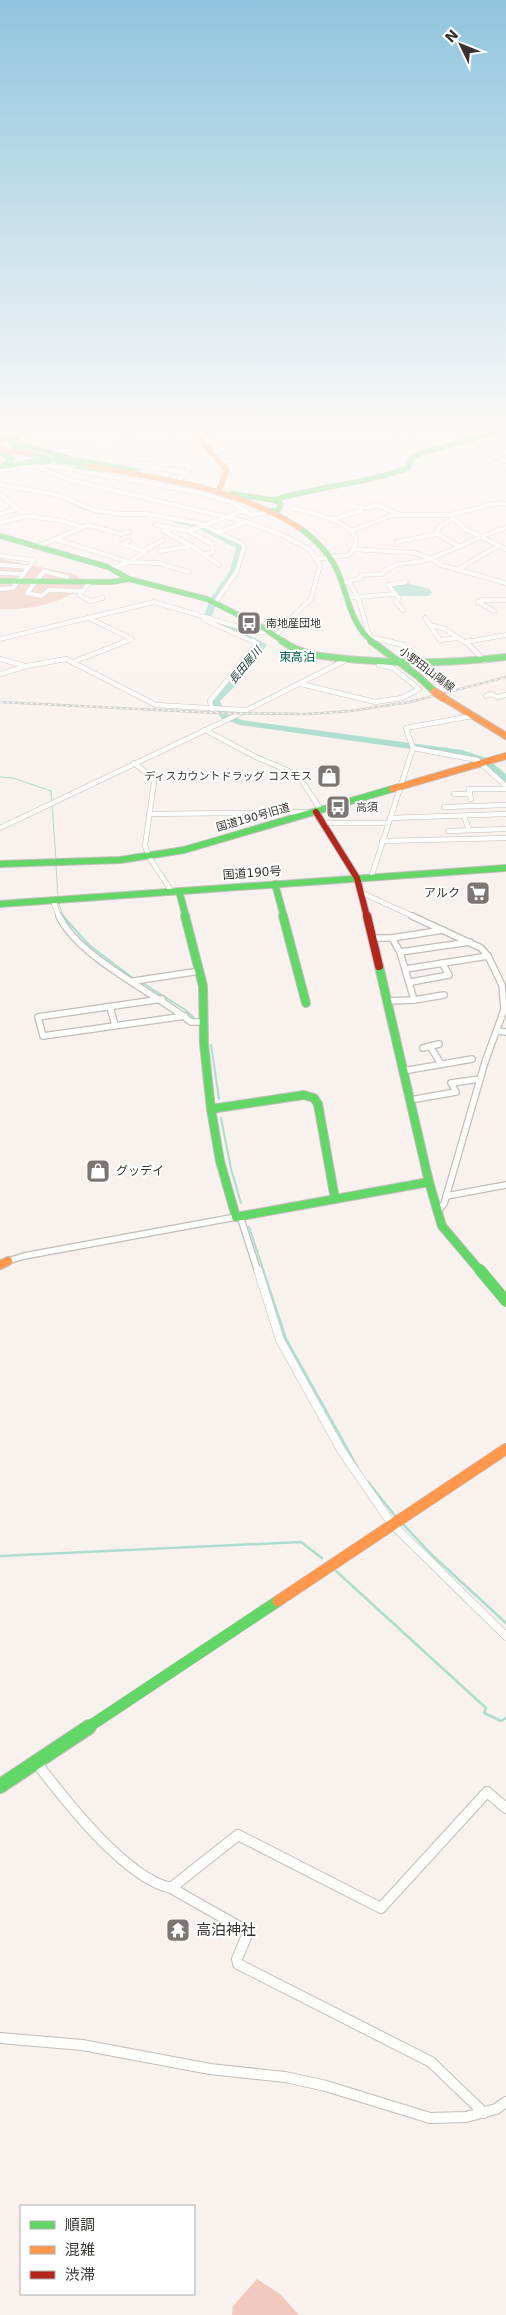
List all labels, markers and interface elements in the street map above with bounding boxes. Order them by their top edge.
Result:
north arrow [436,20,486,70]
text: N [442,26,461,46]
bus stop icon: 南地産団地 [236,610,262,636]
place label: 南地産団地 [266,617,321,630]
water label: 長田屋川 [226,644,265,686]
street label: 小野田山陽線 [396,644,457,694]
district label: 東高泊 [279,650,315,664]
shop icon: ディスカウントドラッグ コスモス [316,763,342,789]
place label: ディスカウントドラッグ コスモス [144,770,312,783]
bus stop icon: 高須 [325,794,351,820]
street label: 国道190号旧道 [215,801,291,834]
place label: 高須 [356,801,378,814]
street label: 国道190号 [222,864,282,882]
supermarket icon: アルク [465,880,491,906]
place label: アルク [424,886,460,900]
shop icon: グッデイ [85,1158,111,1184]
place label: グッデイ [116,1164,164,1178]
temple icon: 高泊神社 [165,1917,191,1943]
place label: 高泊神社 [196,1921,256,1939]
legend [20,2205,195,2295]
text: 順調 [65,2216,95,2234]
text: 混雑 [65,2241,95,2259]
text: 渋滞 [65,2266,95,2284]

